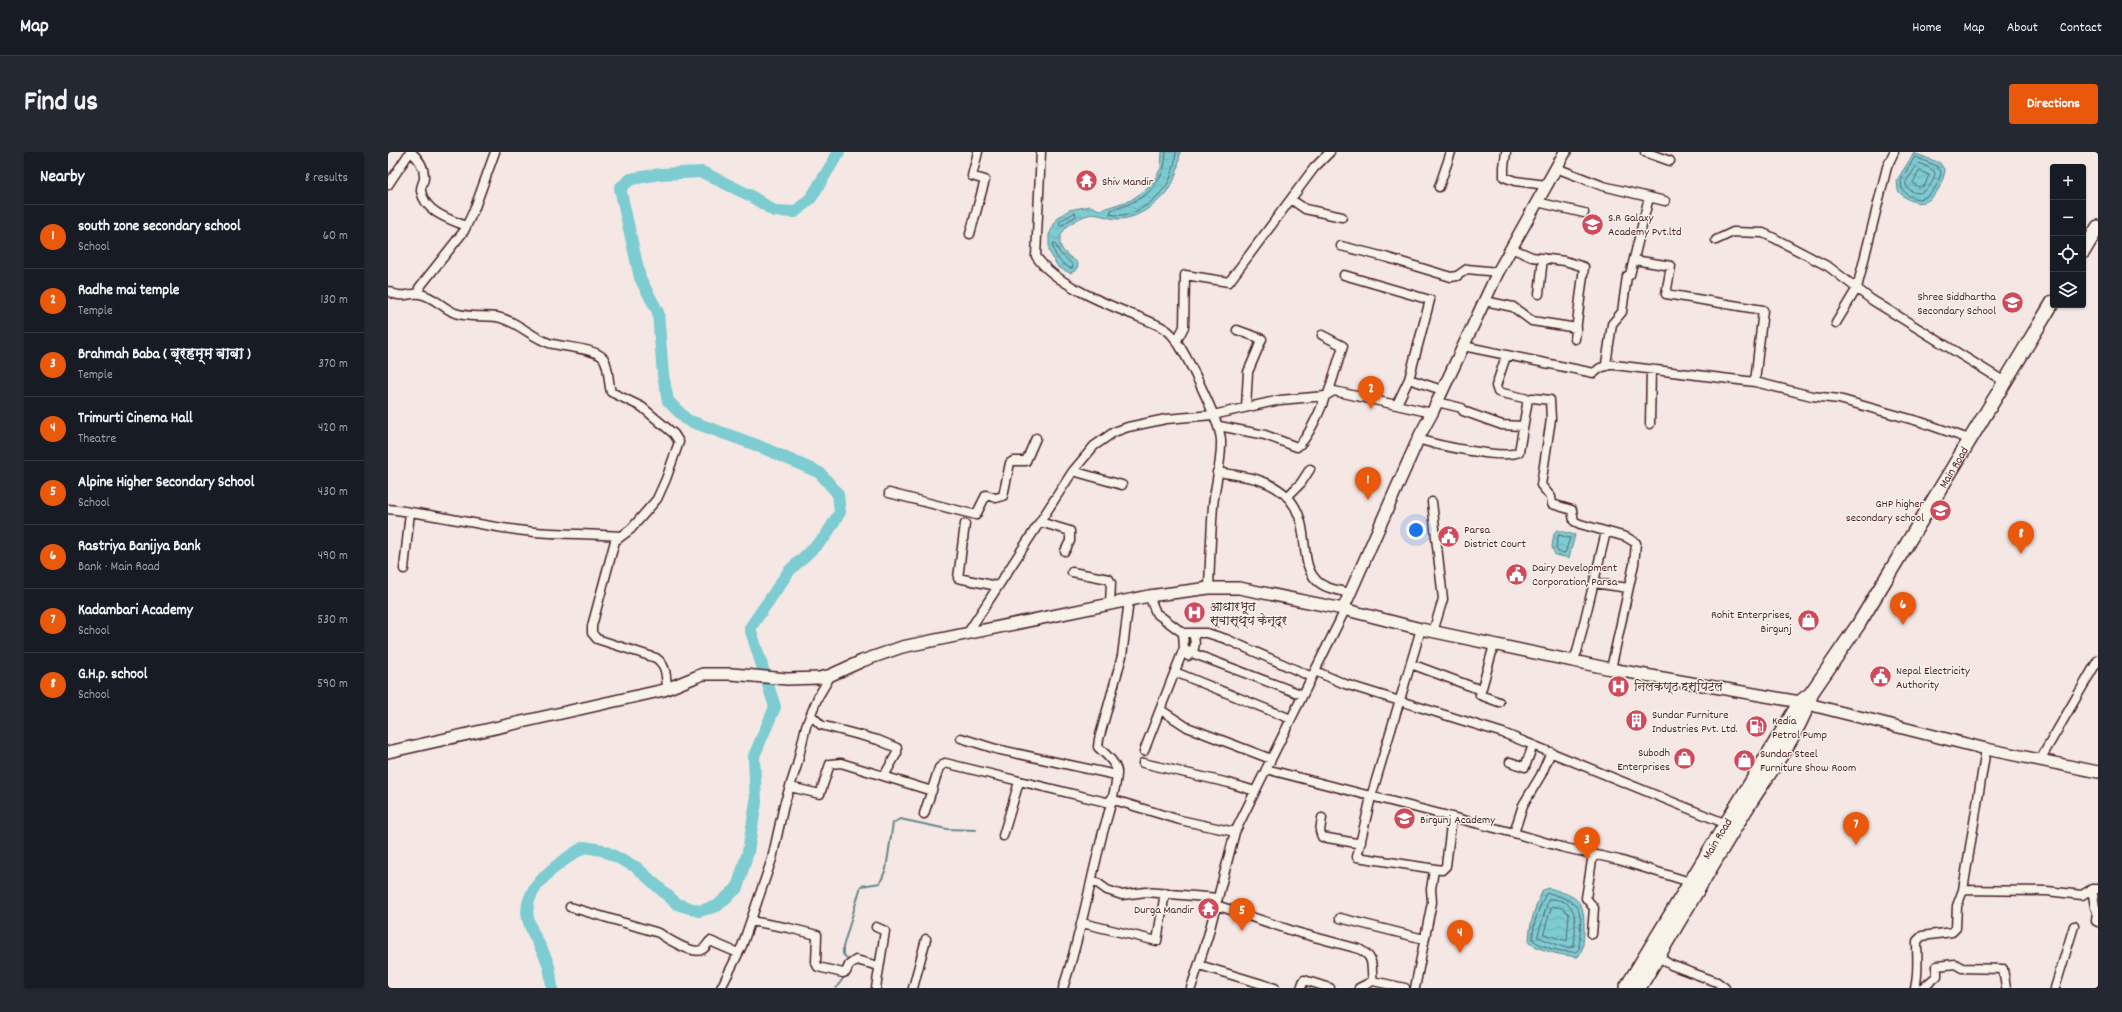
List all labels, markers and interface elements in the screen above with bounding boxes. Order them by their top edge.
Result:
text: Map [20,14,49,41]
text: Home [1912,18,1941,38]
text: Map [1963,18,1985,38]
text: About [2007,18,2038,38]
text: Contact [2060,18,2102,38]
text: Find us [24,84,98,124]
button: Directions [2009,84,2098,124]
map controls [2050,164,2086,308]
button: + [2050,164,2086,200]
text: Nearby [40,166,84,190]
temple icon: Shiv Mandir [1073,168,1099,194]
text: 8 results [305,169,348,188]
place label: Shiv Mandir [1102,174,1154,191]
button: − [2050,200,2086,236]
place label: S.R Galaxy Academy Pvt.ltd [1608,210,1682,241]
school or university icon: S.R Galaxy Academy Pvt.ltd [1580,211,1606,237]
text: south zone secondary school [78,216,240,238]
text: 1 [52,227,54,246]
text: 60 m [323,227,348,246]
button: locate [2050,236,2086,272]
text: School [78,238,110,257]
button: layers [2050,272,2086,308]
text: Radhe mai temple [78,280,179,302]
place label: Shree Siddhartha Secondary School [1917,289,1996,320]
school or university icon: Shree Siddhartha Secondary School [1999,290,2025,316]
text: 2 [50,291,56,310]
text: 130 m [320,291,348,310]
text: Temple [78,302,113,321]
text: Brahmah Baba ( ब्रहम्म बाबा ) [78,344,251,366]
text: 3 [50,355,56,374]
text: 370 m [318,355,348,374]
text: Temple [78,366,113,385]
pin: 2 [1358,376,1384,409]
text: Trimurti Cinema Hall [78,408,193,430]
text: 4 [50,419,56,438]
text: 420 m [318,419,348,438]
text: Theatre [78,430,116,449]
street label: Main Road [1935,444,1974,492]
pin: 1 [1355,467,1381,500]
text: Alpine Higher Secondary School [78,472,254,494]
text: 5 [50,483,56,502]
text: 430 m [318,483,348,502]
text: School [78,494,110,513]
place label: GHP higher secondary school [1846,496,1925,527]
school or university icon: GHP higher secondary school [1927,497,1953,523]
your location [1406,520,1426,540]
pin: 8 [2008,521,2034,554]
place label: Parsa District Court [1464,522,1526,553]
public building icon: Parsa District Court [1436,523,1462,549]
text: Rastriya Banijya Bank [78,536,201,558]
text: 6 [50,547,56,566]
text: 490 m [318,547,348,566]
text: Bank · Main Road [78,558,160,577]
place label: Dairy Development Corporation, Parsa [1532,560,1618,591]
public building icon: Dairy Development Corporation, Parsa [1504,561,1530,587]
pin: 6 [1890,592,1916,625]
place label: आधारभूत स्वास्थ्य केन्द्र [1209,599,1288,630]
text: Kadambari Academy [78,600,193,622]
hospital icon: आधारभूत स्वास्थ्य केन्द्र [1181,600,1207,626]
place label: Rohit Enterprises, Birgunj [1711,607,1792,638]
shop icon: Rohit Enterprises, Birgunj [1795,608,1821,634]
text: 7 [51,611,55,630]
text: 530 m [317,611,348,630]
text: School [78,622,110,641]
place label: Nepal Electricity Authority [1896,663,1971,694]
text: G.H.p. school [78,664,147,686]
public building icon: Nepal Electricity Authority [1867,664,1893,690]
hospital icon: निलकण्ठ हस्पिटल [1605,673,1631,699]
text: 8 [50,675,56,694]
text: 590 m [317,675,348,694]
place label: निलकण्ठ हस्पिटल [1634,679,1723,696]
text: School [78,686,110,705]
place label: Sundar Furniture Industries Pvt. Ltd. [1652,707,1738,738]
building icon: Sundar Furniture Industries Pvt. Ltd. [1624,708,1650,734]
place label: Kedia Petrol Pump [1772,713,1827,744]
fuel station icon: Kedia Petrol Pump [1744,714,1770,740]
place label: Subodh Enterprises [1617,745,1670,776]
shop icon: Subodh Enterprises [1672,746,1698,772]
place label: Sundar Steel Furniture Show Room [1760,746,1856,777]
shop icon: Sundar Steel Furniture Show Room [1731,747,1757,773]
school or university icon: Birgunj Academy [1392,806,1418,832]
place label: Birgunj Academy [1420,812,1496,829]
pin: 7 [1843,812,1869,845]
street label: Main Road [1699,815,1737,863]
pin: 3 [1574,827,1600,860]
temple icon: Durga Mandir [1196,896,1222,922]
pin: 5 [1229,898,1255,931]
place label: Durga Mandir [1134,902,1195,919]
pin: 4 [1447,920,1473,953]

